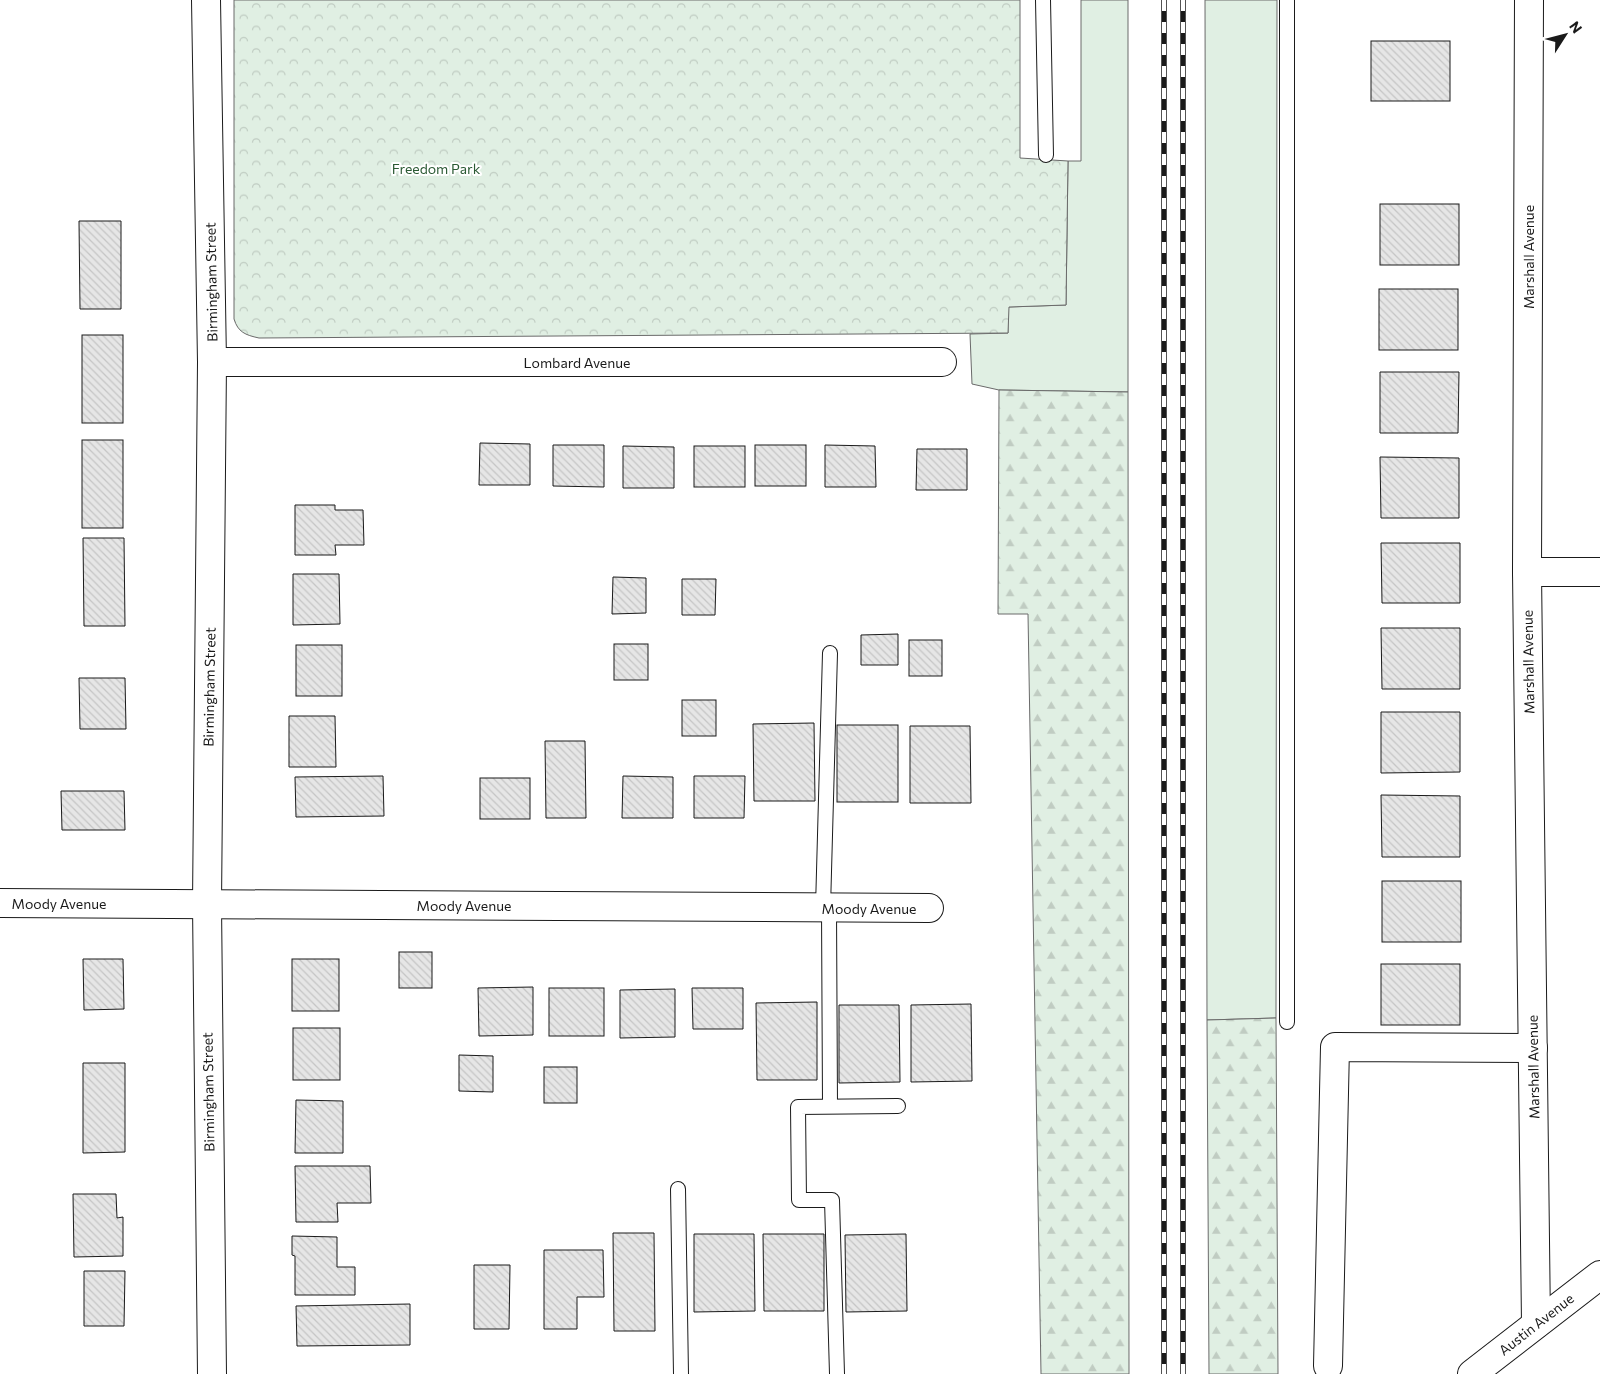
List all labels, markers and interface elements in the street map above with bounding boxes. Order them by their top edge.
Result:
north arrow [1540,10,1590,60]
text: N [1566,18,1586,36]
park label: Freedom Park [392,160,481,177]
street label: Marshall Avenue [1520,205,1537,309]
street label: Birmingham Street [201,222,221,342]
street label: Lombard Avenue [524,354,631,371]
street label: Marshall Avenue [1519,610,1537,714]
street label: Birmingham Street [199,627,219,747]
street label: Moody Avenue [12,895,106,912]
street label: Moody Avenue [417,897,511,914]
street label: Moody Avenue [822,900,916,917]
street label: Marshall Avenue [1524,1015,1542,1119]
street label: Birmingham Street [198,1032,218,1152]
street label: Austin Avenue [1495,1289,1577,1359]

